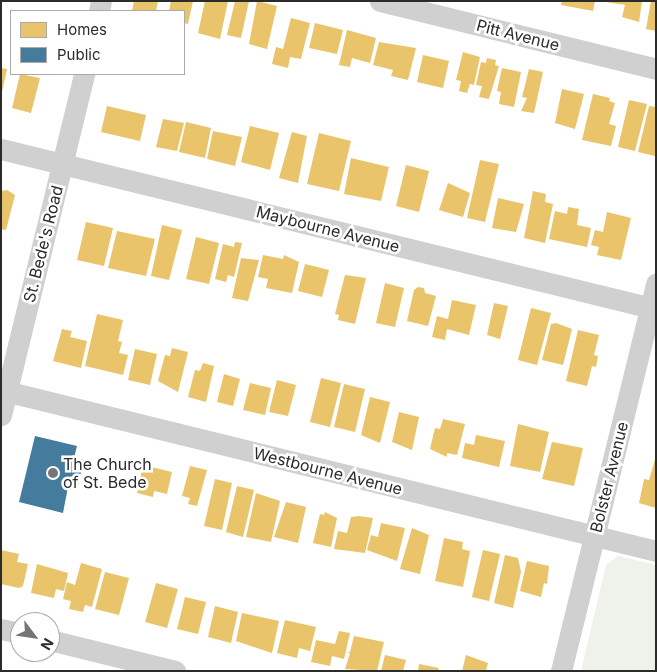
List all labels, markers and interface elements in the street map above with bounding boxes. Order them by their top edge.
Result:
legend [10,10,185,75]
street label: Pitt Avenue [475,15,561,55]
text: Homes [57,20,107,39]
text: Public [57,45,100,64]
street label: St. Bede's Road [19,184,67,304]
street label: Maybourne Avenue [254,202,402,256]
street label: Bolster Avenue [586,420,632,534]
street label: Westbourne Avenue [252,443,404,499]
place label: The Church of St. Bede [63,454,152,492]
marker: The Church of St. Bede [47,467,59,479]
north arrow [10,612,60,662]
text: N [37,636,57,653]

